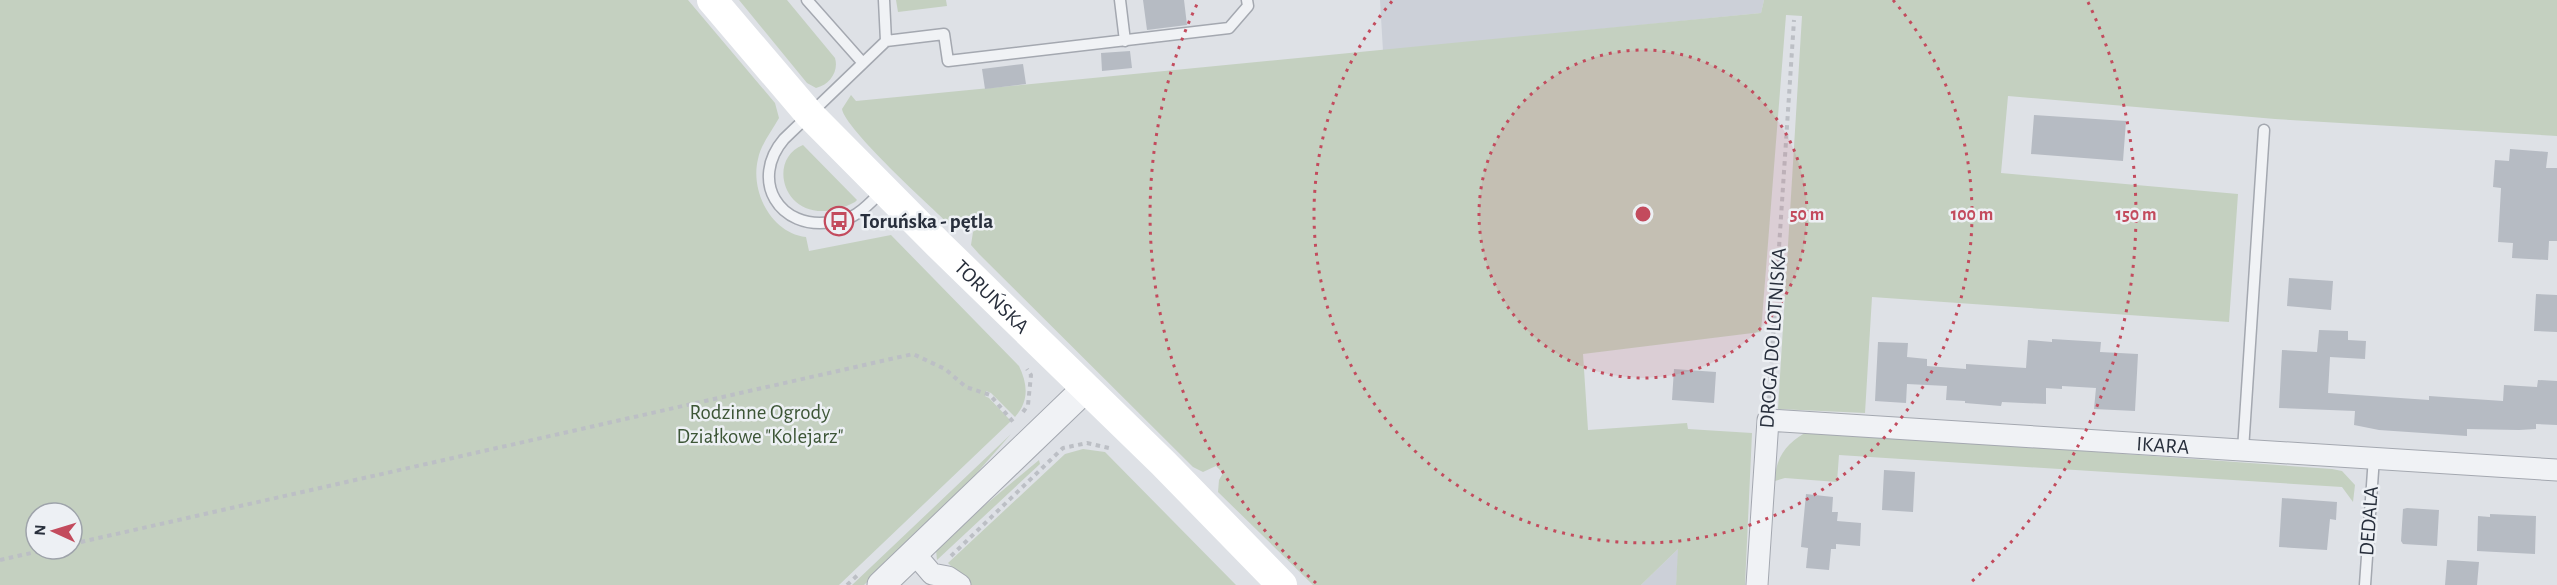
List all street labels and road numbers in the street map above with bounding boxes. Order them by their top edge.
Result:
street label: DROGA DO LOTNISKA [1756,247,1790,429]
street label: TORUŃSKA [950,256,1033,337]
street label: IKARA [2136,433,2190,457]
street label: DEDALA [2356,485,2382,557]

